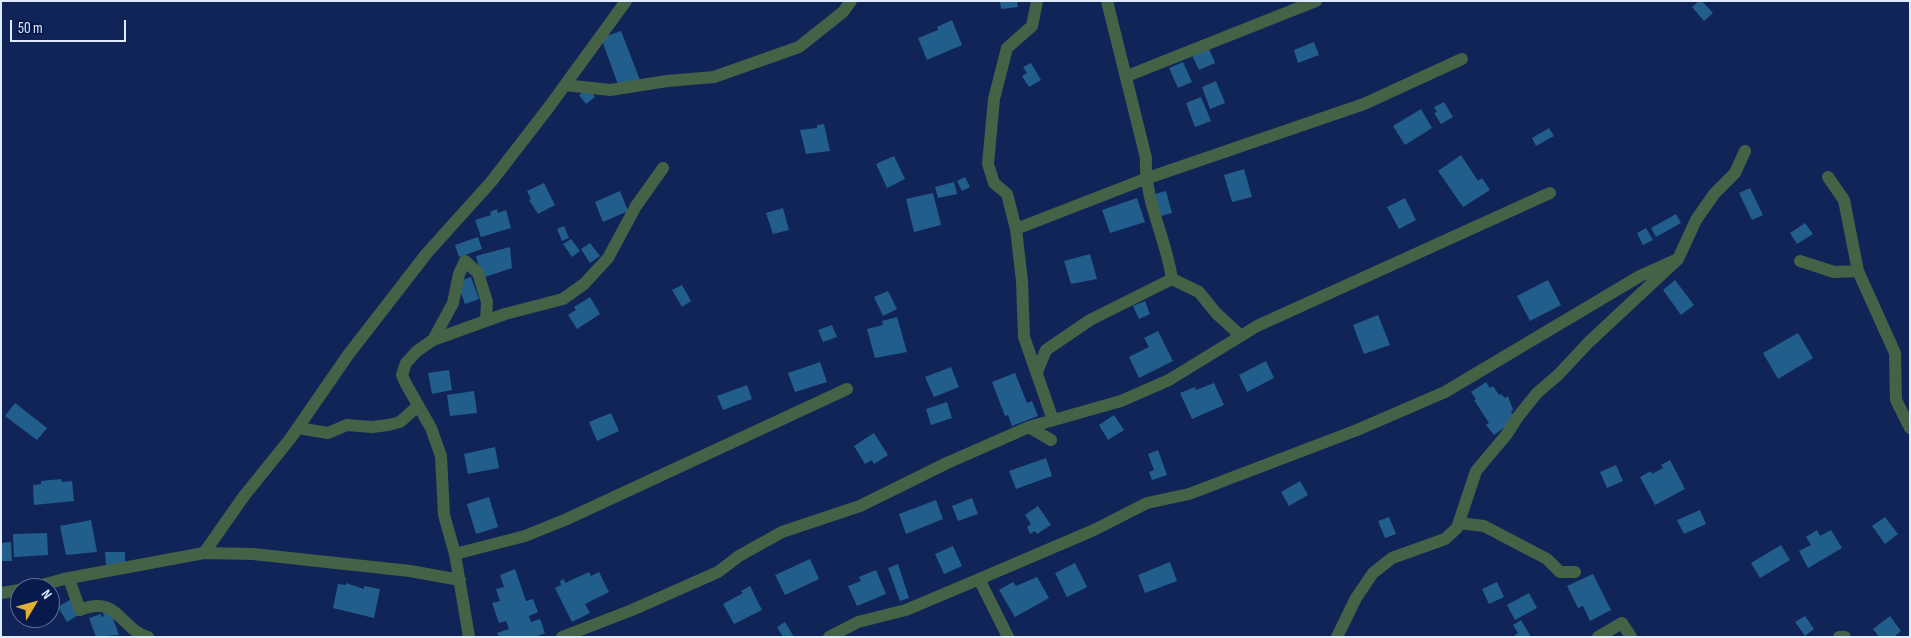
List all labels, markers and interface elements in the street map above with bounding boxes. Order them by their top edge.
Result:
scale bar [12,10,129,42]
text: 50 m [18,19,43,38]
north arrow [10,578,60,628]
text: N [38,586,56,602]

